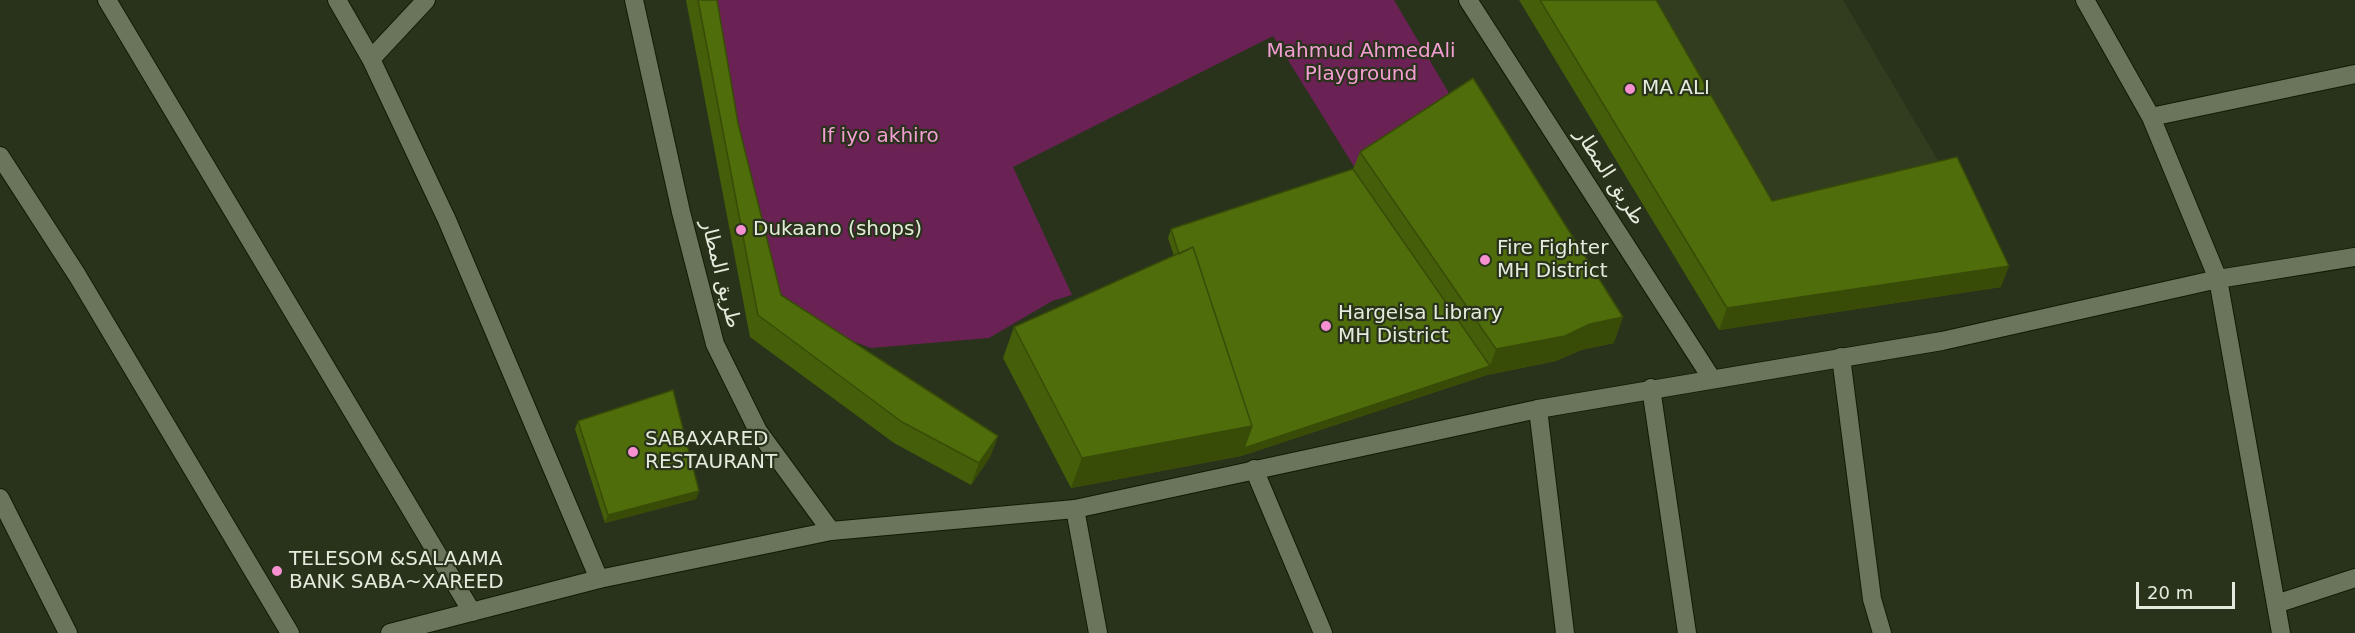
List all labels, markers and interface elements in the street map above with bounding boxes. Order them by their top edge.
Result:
park label: Mahmud AhmedAli Playground [1266,40,1456,87]
place label: MA ALI [1642,77,1710,101]
marker: MA ALI [1623,82,1637,96]
street label: طريق المطار [1569,124,1649,230]
park label: If iyo akhiro [821,125,939,149]
street label: طريق المطار [695,217,745,331]
place label: Dukaano (shops) [753,218,922,242]
marker: Dukaano (shops) [734,223,748,237]
place label: Fire Fighter MH District [1497,237,1608,284]
marker: Fire Fighter MH District [1478,253,1492,267]
place label: Hargeisa Library MH District [1338,302,1503,349]
marker: Hargeisa Library MH District [1319,319,1333,333]
place label: SABAXARED RESTAURANT [645,428,777,475]
marker: SABAXARED RESTAURANT [626,445,640,459]
place label: TELESOM &SALAAMA BANK SABA~XAREED [289,548,504,595]
marker: TELESOM &SALAAMA BANK SABA~XAREED [270,564,284,578]
scale bar [2139,570,2238,608]
text: 20 m [2147,582,2193,603]

